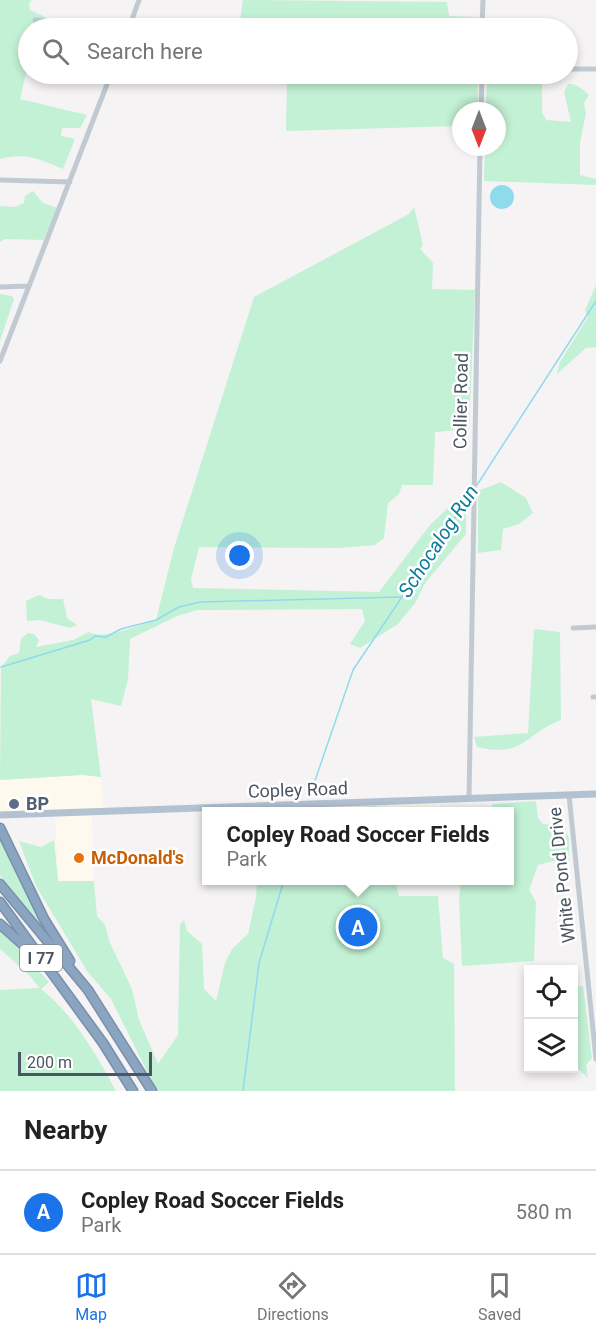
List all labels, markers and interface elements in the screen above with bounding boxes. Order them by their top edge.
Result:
search box [18,18,578,84]
icon: search [39,35,72,68]
text: Search here [87,39,203,64]
north arrow [452,102,506,156]
street label: Collier Road [449,353,472,449]
water label: Schocalog Run [393,480,483,602]
your location [225,541,254,570]
street label: Copley Road [248,777,348,802]
place label: BP [26,793,49,814]
marker: BP [7,797,21,811]
street label: White Pond Drive [544,806,579,944]
popup [202,807,514,885]
text: Copley Road Soccer Fields [226,822,490,847]
place label: McDonald's [91,847,184,868]
text: Park [226,847,267,871]
marker: McDonald's [72,851,86,865]
pin: A [338,904,378,950]
road number: I 77 [20,945,62,971]
map controls [524,965,578,1073]
button: locate [524,965,578,1019]
button: layers [524,1019,578,1073]
scale bar [18,1049,152,1076]
text: 200 m [27,1053,72,1072]
text: Nearby [24,1115,107,1145]
text: Copley Road Soccer Fields [81,1188,344,1213]
text: A [37,1200,50,1224]
text: 580 m [516,1200,572,1224]
text: Park [81,1213,121,1237]
tab: Map [75,1269,108,1324]
tab: Directions [257,1269,329,1324]
tab: Saved [478,1269,521,1324]

